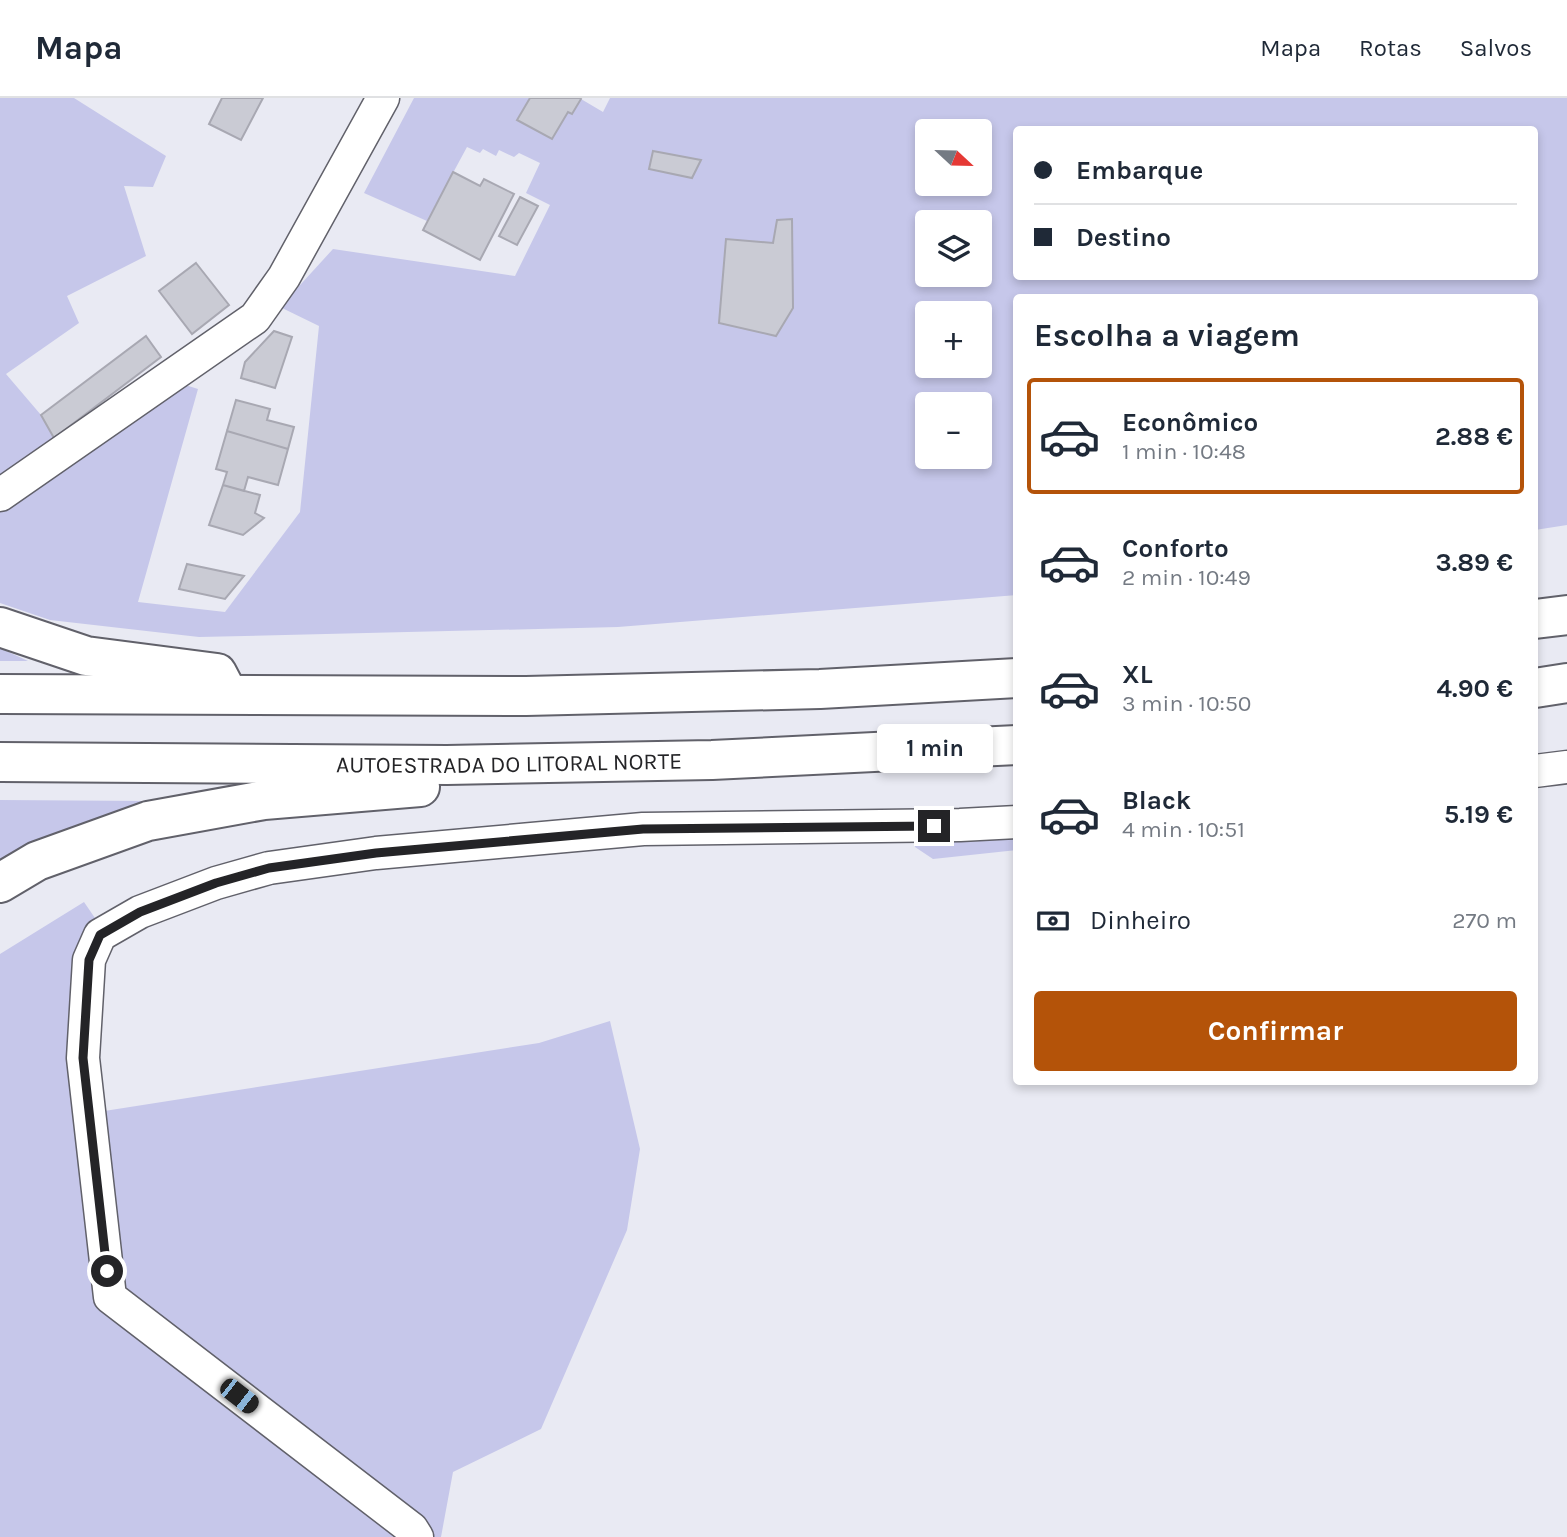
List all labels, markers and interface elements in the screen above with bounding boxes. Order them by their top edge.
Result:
text: Mapa [35,29,123,67]
text: Mapa [1260,34,1321,62]
text: Rotas [1359,34,1422,62]
text: Salvos [1460,34,1532,62]
north arrow [915,119,992,196]
map controls [915,119,992,469]
text: Embarque [1076,155,1203,186]
button: layers [915,210,992,287]
text: Destino [1076,222,1171,253]
button: + [915,301,992,378]
text: Escolha a viagem [1034,317,1300,354]
button: − [915,392,992,469]
icon: car [1038,405,1101,468]
text: Econômico [1122,407,1258,438]
text: 2.88 € [1435,421,1513,452]
text: 1 min · 10:48 [1122,438,1246,465]
icon: car [1038,531,1101,594]
text: Conforto [1122,533,1229,564]
text: 3.89 € [1436,547,1513,578]
text: 2 min · 10:49 [1122,564,1251,591]
icon: car [1038,657,1101,720]
text: XL [1122,659,1153,690]
text: 4.90 € [1437,673,1513,704]
text: 3 min · 10:50 [1122,690,1252,717]
callout: 1 min [876,724,992,774]
text: 1 min [906,735,964,762]
street label: AUTOESTRADA DO LITORAL NORTE [336,748,682,779]
icon: car [1038,783,1101,846]
text: Black [1122,785,1191,816]
text: 5.19 € [1444,799,1513,830]
route end [918,810,950,842]
text: 4 min · 10:51 [1122,816,1245,843]
icon: cash [1034,902,1072,940]
text: Dinheiro [1090,905,1191,936]
text: 270 m [1452,907,1517,934]
button: Confirmar [1034,991,1517,1071]
route start [91,1255,123,1287]
car [216,1375,263,1417]

